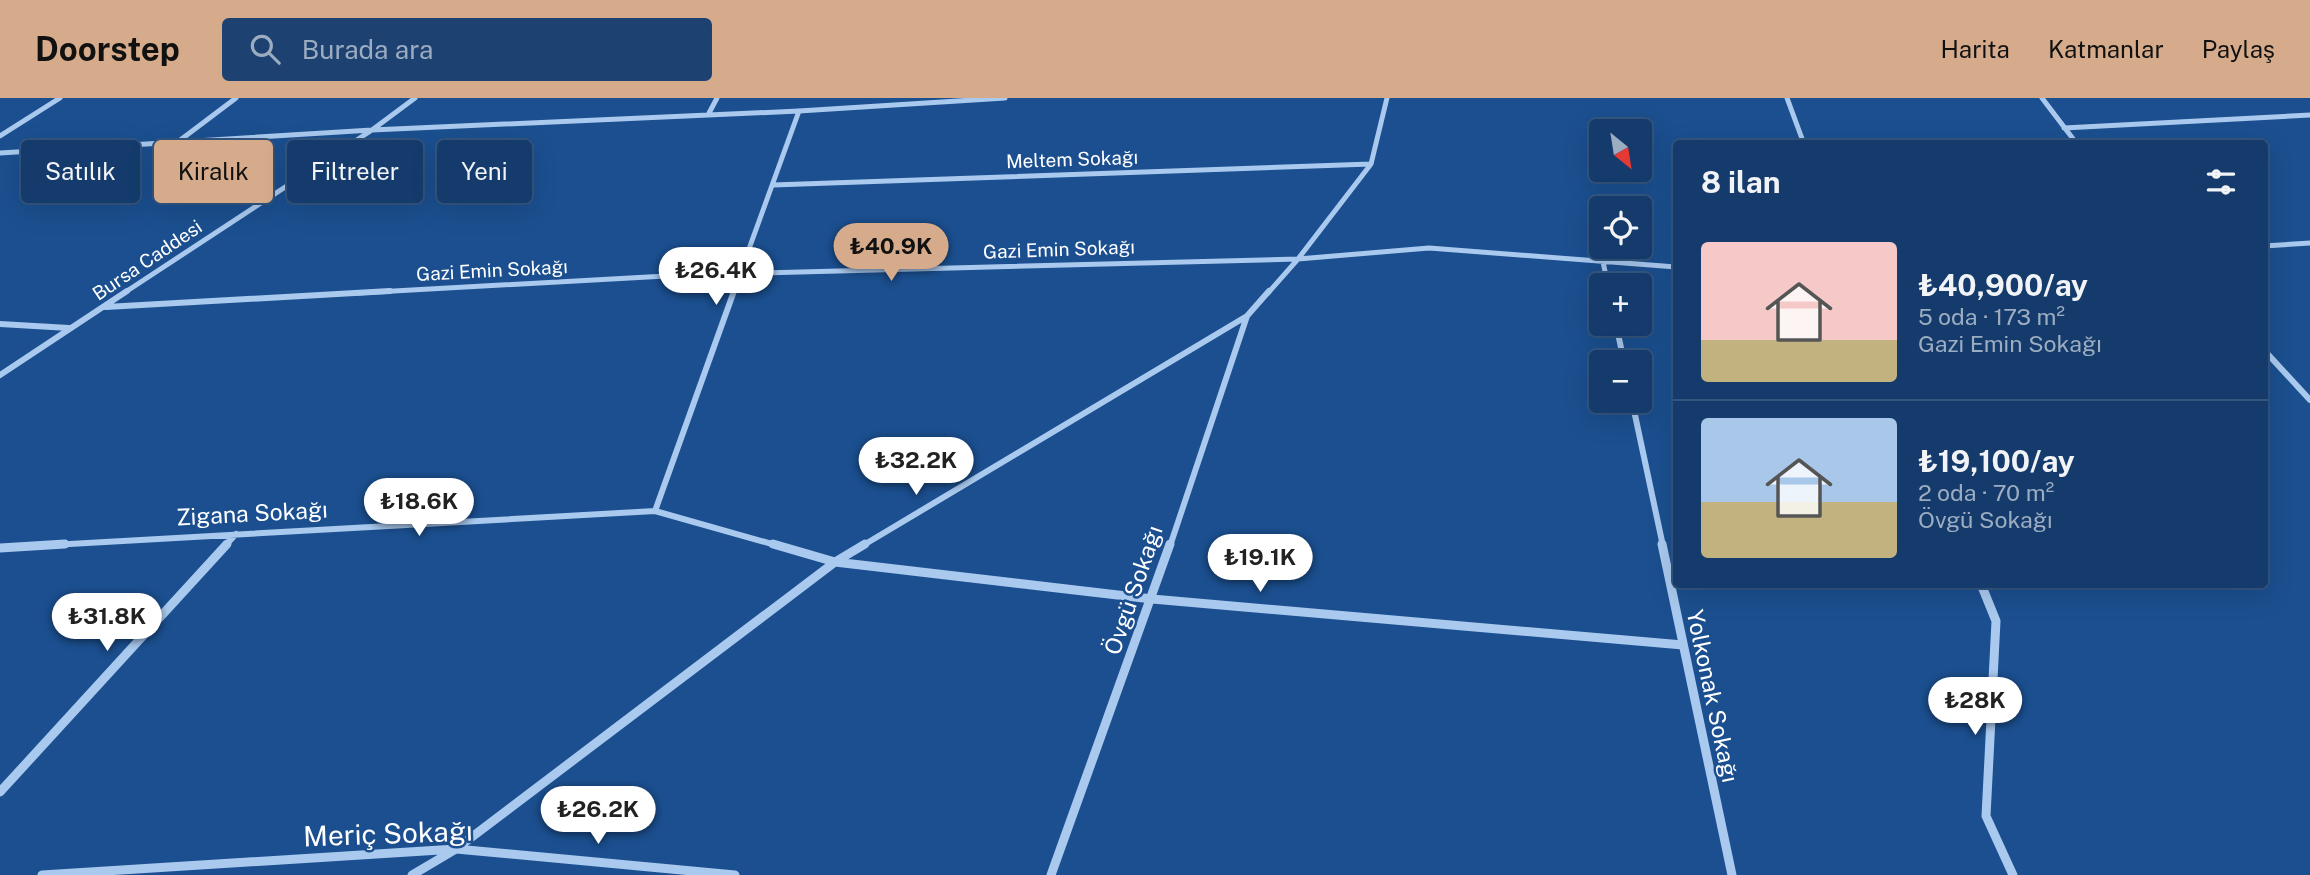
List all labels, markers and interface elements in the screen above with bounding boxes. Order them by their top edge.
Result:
search box [222,18,712,81]
text: Doorstep [35,30,180,68]
icon: search [246,30,284,68]
text: Burada ara [302,34,433,65]
text: Harita [1941,35,2010,63]
text: Katmanlar [2048,35,2164,63]
text: Paylaş [2202,35,2275,63]
north arrow [1589,119,1652,182]
map controls [1589,119,1652,413]
chip: Satılık [21,140,140,203]
chip: Kiralık [154,140,273,203]
chip: Filtreler [287,140,423,203]
chip: Yeni [437,140,532,203]
street label: Meltem Sokağı [1006,146,1138,172]
icon: filters [2202,163,2240,201]
text: 8 ilan [1701,164,1780,200]
button: locate [1589,196,1652,259]
street label: Bursa Caddesi [88,215,206,305]
pin: ₺40.9K [834,223,948,283]
text: ₺40.9K [850,232,932,259]
street label: Gazi Emin Sokağı [983,235,1135,263]
pin: ₺26.4K [659,248,773,307]
street label: Gazi Emin Sokağı [416,255,568,285]
text: ₺26.4K [675,256,757,283]
text: ₺40,900/ay [1918,267,2088,303]
icon: home [1757,270,1841,354]
button: + [1589,273,1652,336]
text: 5 oda · 173 m² [1918,303,2065,330]
text: Gazi Emin Sokağı [1918,330,2102,357]
button: − [1589,350,1652,413]
pin: ₺32.2K [859,438,973,497]
text: ₺19,100/ay [1918,443,2075,479]
text: ₺32.2K [875,446,957,473]
icon: home [1757,446,1841,530]
pin: ₺18.6K [362,478,476,538]
text: 2 oda · 70 m² [1918,479,2054,506]
text: ₺18.6K [380,487,458,514]
street label: Zigana Sokağı [176,496,328,530]
text: Övgü Sokağı [1918,506,2053,533]
street label: Övgü Sokağı [1098,522,1168,658]
pin: ₺19.1K [1203,534,1317,594]
text: ₺19.1K [1224,543,1296,570]
pin: ₺31.8K [50,594,164,653]
text: ₺31.8K [68,602,146,629]
street label: Yolkonak Sokağı [1682,607,1744,785]
pin: ₺28K [1934,678,2016,737]
text: ₺28K [1944,686,2006,713]
pin: ₺26.2K [541,786,655,846]
text: ₺26.2K [557,795,639,822]
street label: Meriç Sokağı [303,814,473,852]

